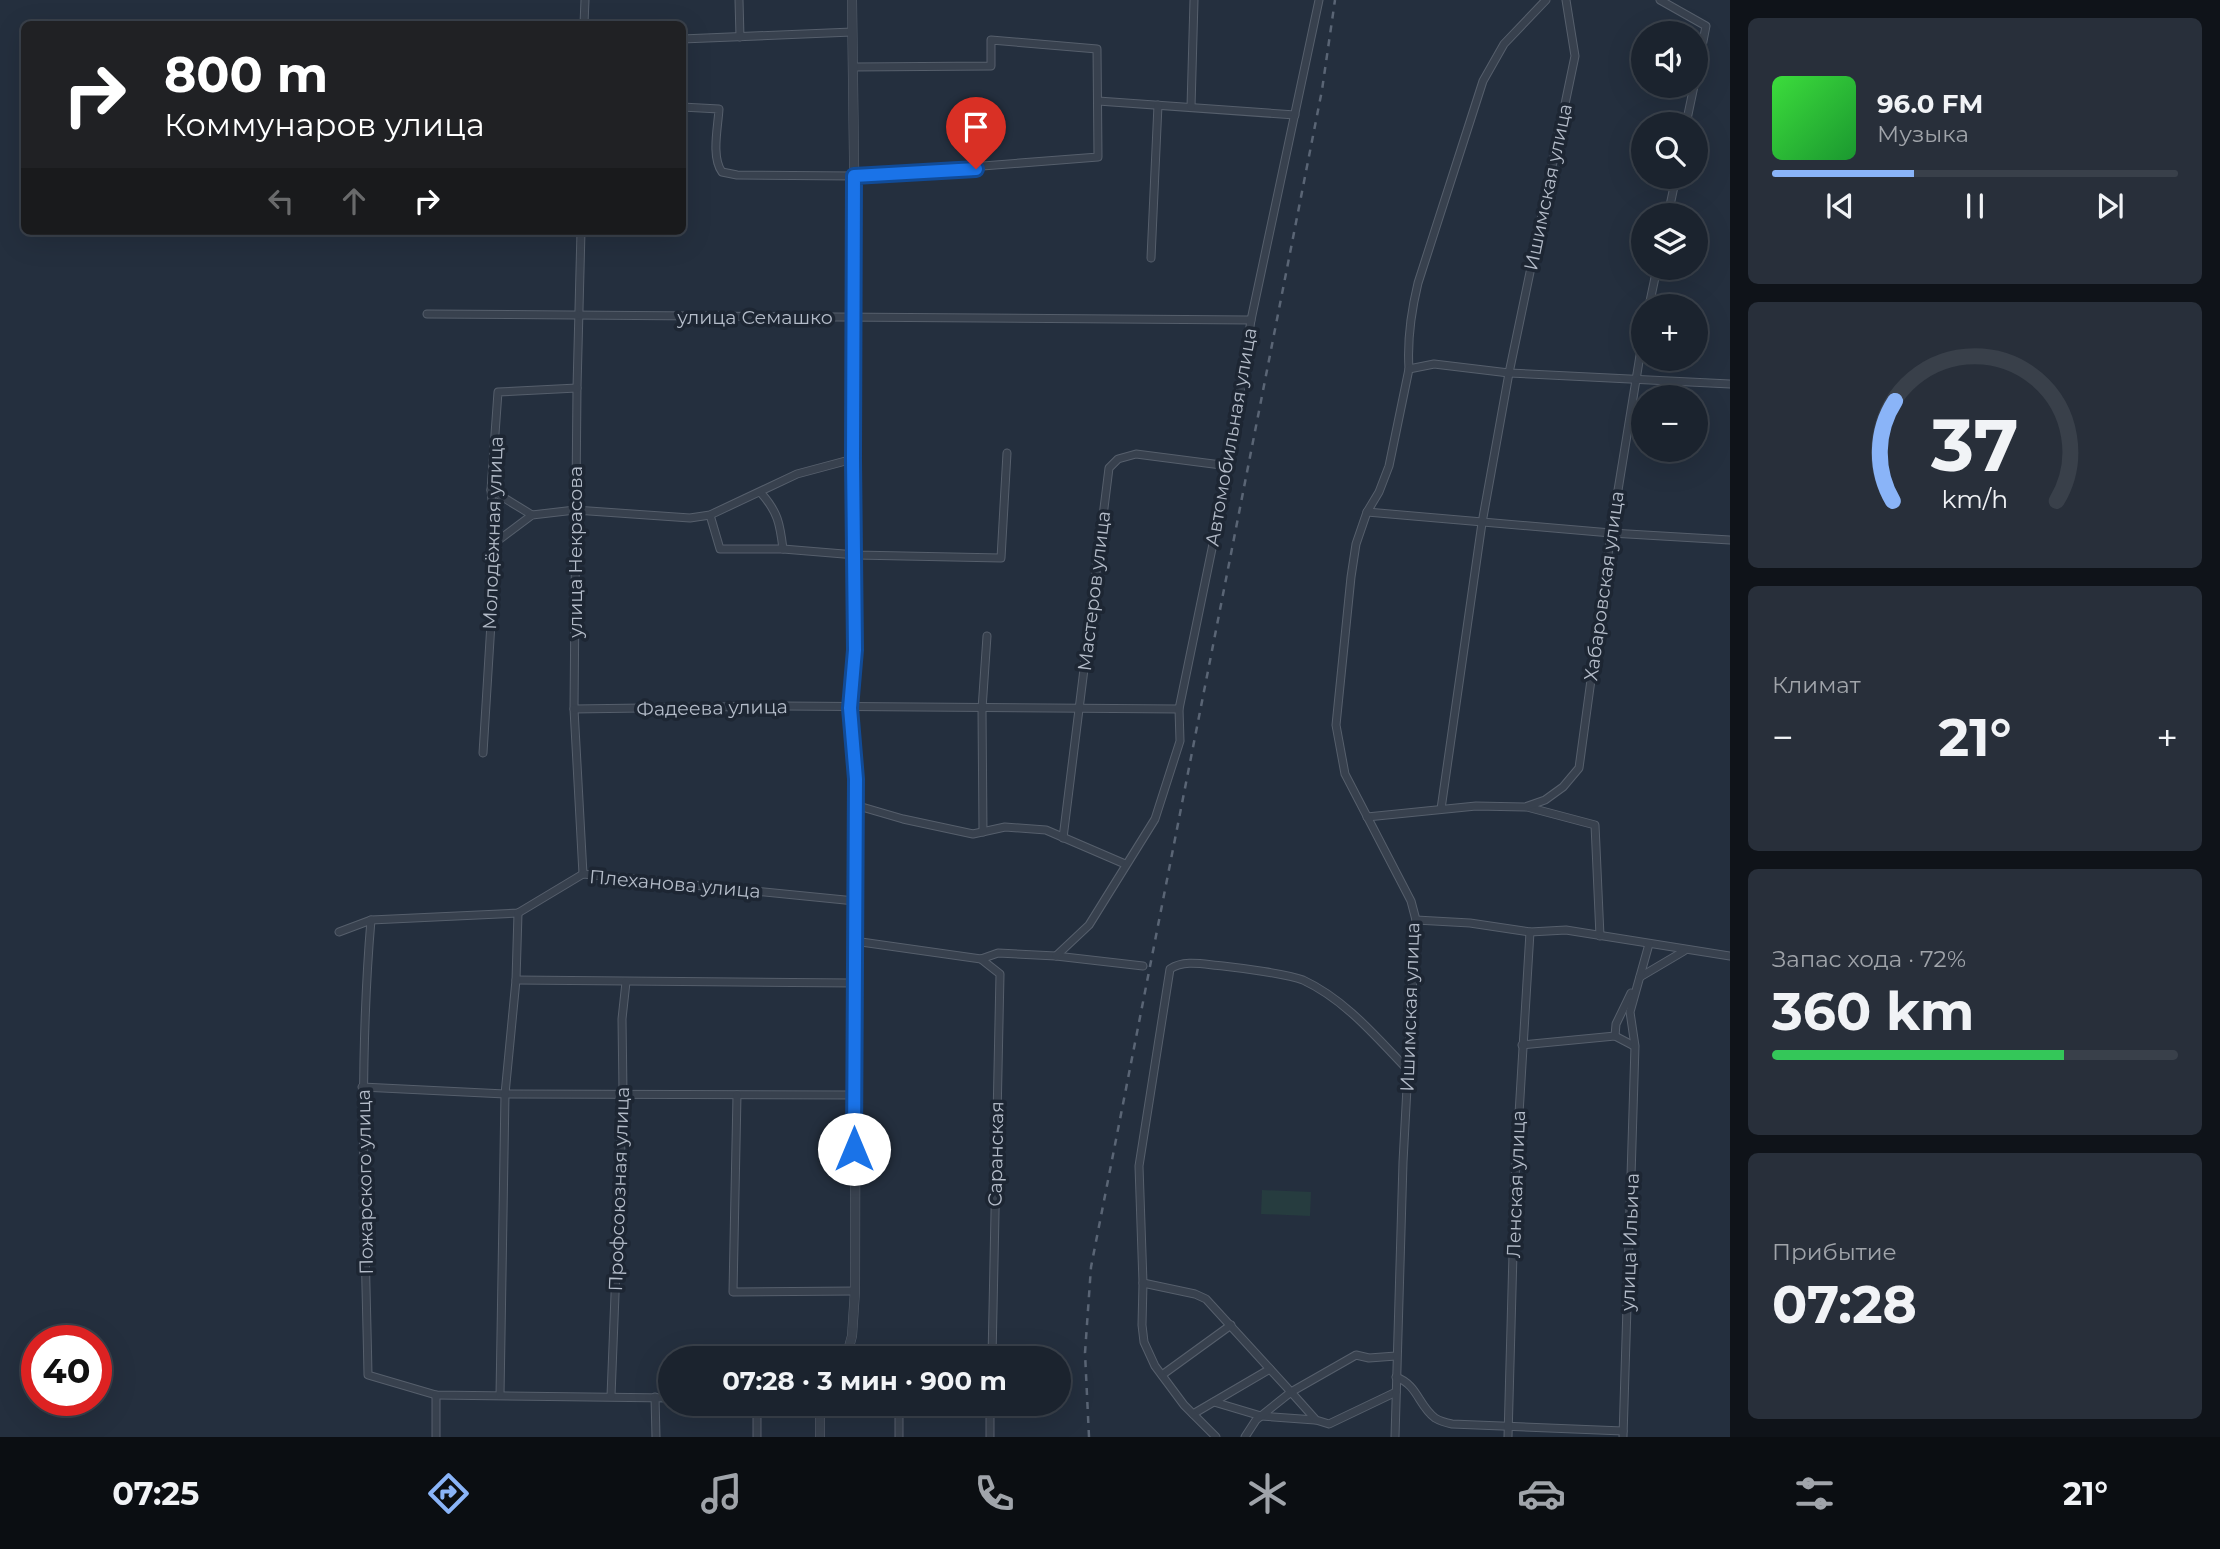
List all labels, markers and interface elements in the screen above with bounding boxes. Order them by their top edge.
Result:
map controls [1631,21,1708,462]
button: sound [1631,21,1708,98]
text: 800 m [164,45,328,104]
icon: right [49,49,140,140]
text: 96.0 FM [1877,88,1983,120]
pin [946,97,1006,169]
street label: Ишимская улица [1519,102,1577,272]
text: Коммунаров улица [164,105,485,144]
icon: arrive [957,108,995,146]
button: search [1631,112,1708,189]
text: Музыка [1877,120,1969,148]
icon: left [262,182,300,220]
icon: ahead [335,182,373,220]
icon: right [408,182,446,220]
icon: previous [1821,187,1859,225]
icon: pause [1956,187,1994,225]
icon: next [2091,187,2129,225]
button: layers [1631,203,1708,280]
button: + [1631,294,1708,371]
street label: улица Семашко [676,306,833,329]
street label: Автомобильная улица [1200,326,1262,548]
button: − [1631,385,1708,462]
text: 37 [1930,401,2019,489]
street label: Молодёжная улица [478,436,508,630]
street label: улица Некрасова [564,466,587,639]
text: km/h [1942,483,2008,513]
street label: Хабаровская улица [1579,489,1629,683]
street label: Мастеров улица [1073,510,1115,672]
text: Климат [1772,671,1861,699]
street label: Фадеева улица [636,695,788,721]
text: 21° [1939,706,2011,769]
text: − [1772,714,1794,761]
text: + [2156,714,2178,761]
street label: Плеханова улица [588,865,762,903]
street label: Ишимская улица [1396,922,1424,1092]
text: Запас хода · 72% [1772,945,1966,973]
text: 360 km [1772,980,1974,1043]
street label: Профсоюзная улица [604,1086,634,1292]
street label: Пожарского улица [352,1089,378,1275]
street label: Саранская [984,1101,1008,1207]
street label: Ленская улица [1502,1110,1530,1258]
position arrow [817,1112,891,1186]
street label: улица Ильича [1616,1173,1644,1312]
text: Прибытие [1772,1238,1897,1266]
text: 07:28 [1772,1273,1917,1336]
speed limit sign: 40 [21,1325,112,1416]
text: 07:28 · 3 мин · 900 m [722,1365,1007,1397]
icon: directions [424,1469,473,1518]
icon: music [697,1469,746,1518]
icon: phone [970,1469,1019,1518]
icon: climate [1243,1469,1292,1518]
icon: car [1517,1469,1566,1518]
icon: filters [1790,1469,1839,1518]
text: 07:25 [112,1474,199,1513]
text: 21° [2063,1474,2108,1513]

